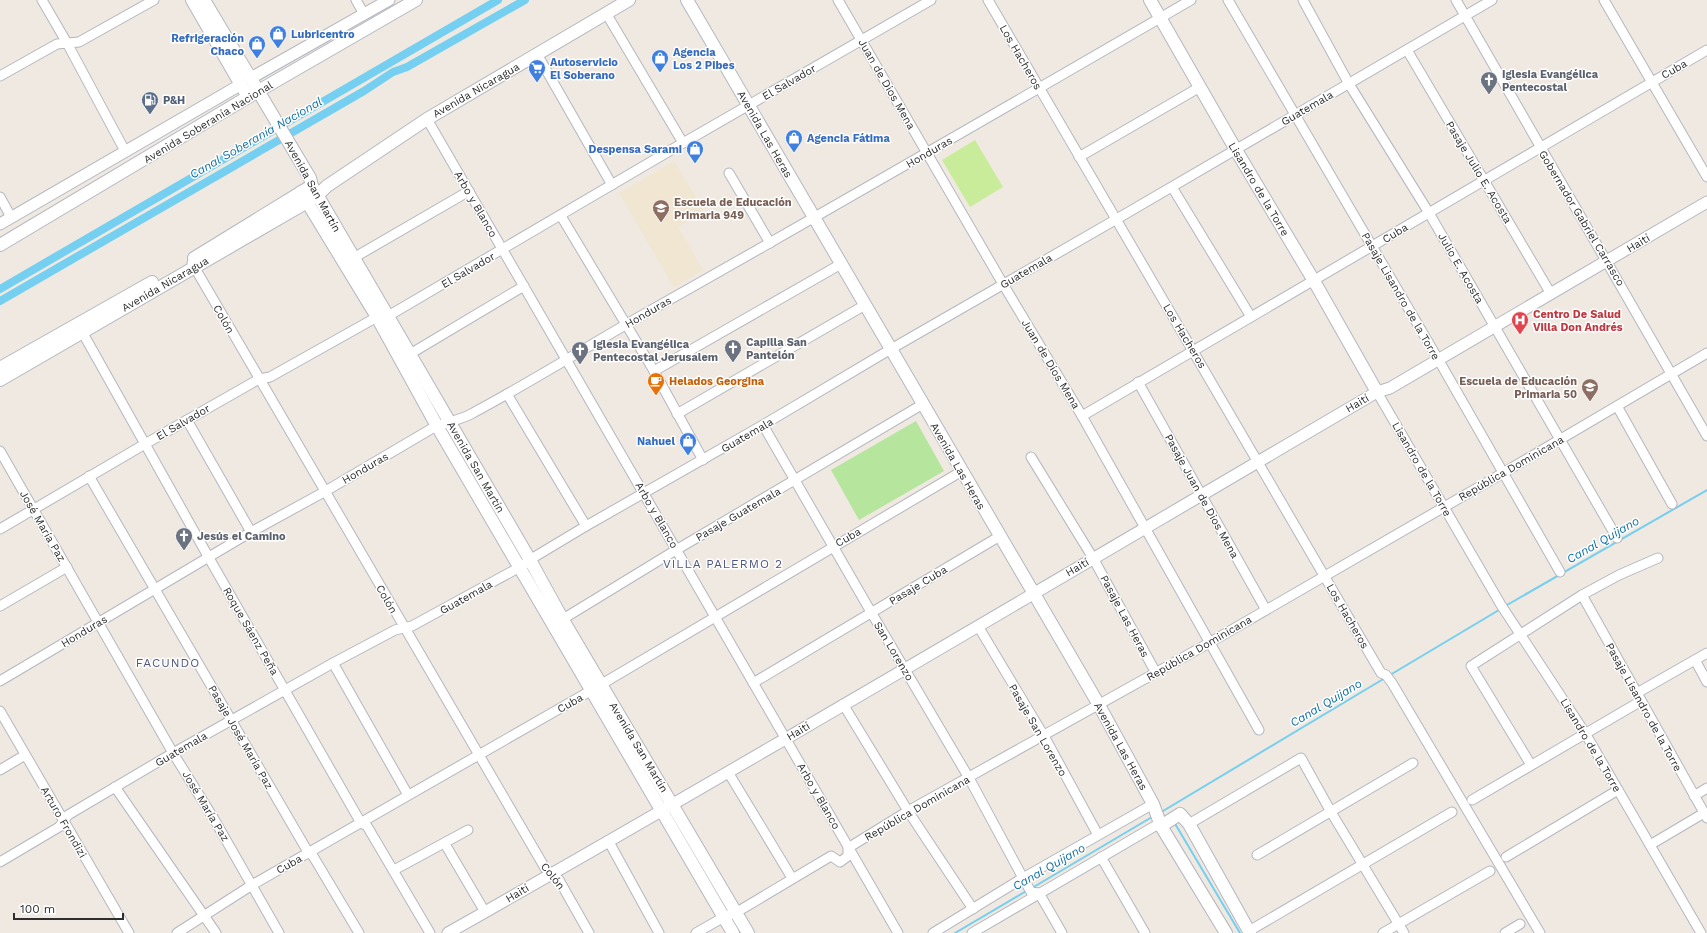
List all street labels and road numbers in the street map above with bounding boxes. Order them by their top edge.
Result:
street label: Los Hacheros [997,22,1045,92]
street label: Juan de Dios Mena [855,37,918,132]
street label: Cuba [1659,57,1689,82]
street label: Avenida Nicaragua [431,60,522,121]
street label: El Salvador [760,62,819,103]
street label: Avenida Soberanía Nacional [141,78,276,166]
street label: Avenida Las Heras [734,88,795,180]
street label: Guatemala [1279,88,1336,129]
street label: Pasaje Julio E. Acosta [1443,119,1514,226]
street label: Honduras [904,134,955,171]
street label: Avenida San Martín [282,138,343,234]
street label: Lisandro de la Torre [1225,140,1292,238]
street label: Gobernador Gabriel Carrasco [1536,148,1627,288]
street label: Arbo y Blanco [451,169,500,240]
street label: Cuba [1380,221,1410,246]
street label: Pasaje Lisandro de la Torre [1359,230,1442,362]
street label: Julio E. Acosta [1435,231,1486,306]
street label: Haití [1624,231,1652,255]
street label: El Salvador [439,250,498,291]
street label: Guatemala [998,251,1055,292]
street label: Avenida Nicaragua [120,254,211,315]
street label: Honduras [623,294,674,331]
street label: Los Hacheros [1160,302,1209,371]
street label: Colón [210,303,237,336]
street label: Juan de Dios Mena [1019,317,1082,411]
street label: Haití [1343,392,1371,415]
street label: El Salvador [154,402,213,443]
street label: Guatemala [719,415,776,456]
street label: Avenida San Martín [444,419,507,515]
street label: Avenida Las Heras [927,420,988,512]
street label: Lisandro de la Torre [1389,420,1454,519]
street label: Pasaje Juan de Dios Mena [1162,432,1241,561]
street label: República Dominicana [1456,433,1566,504]
street label: Honduras [340,450,391,487]
street label: Arbo y Blanco [632,480,681,551]
street label: Pasaje Guatemala [693,485,783,544]
street label: José María Paz [17,488,68,564]
street label: Cuba [833,525,863,550]
street label: Haití [1063,556,1091,579]
street label: Pasaje Cuba [887,563,950,608]
street label: Pasaje Las Heras [1097,573,1152,660]
street label: Guatemala [438,578,495,617]
street label: Los Hacheros [1324,581,1372,651]
street label: Colón [373,583,400,616]
street label: Roque Sáenz Peña [220,585,281,678]
street label: Honduras [59,613,110,650]
street label: República Dominicana [1144,613,1254,684]
street label: San Lorenzo [871,619,916,683]
street label: Pasaje Lisandro de la Torre [1603,641,1684,774]
street label: Pasaje San Lorenzo [1006,682,1069,779]
street label: Pasaje José María Paz [205,683,276,792]
street label: Cuba [555,691,585,716]
street label: Lisandro de la Torre [1557,696,1624,794]
street label: Avenida San Martín [606,700,671,795]
street label: Avenida Las Heras [1091,700,1150,793]
street label: Haití [784,719,812,743]
street label: Guatemala [153,729,210,770]
street label: Arbo y Blanco [794,761,843,832]
street label: José María Paz [179,769,232,844]
street label: República Dominicana [862,773,972,844]
street label: Arturo Frondizi [38,784,89,860]
street label: Cuba [274,852,304,877]
street label: Colón [538,860,567,892]
street label: Haití [503,881,531,905]

